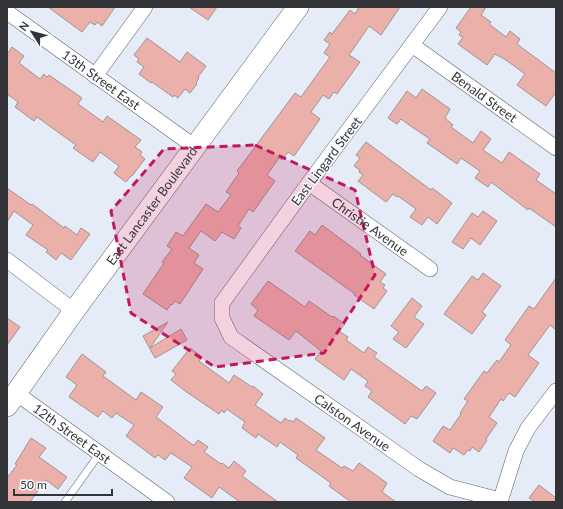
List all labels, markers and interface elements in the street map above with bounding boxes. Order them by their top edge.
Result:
north arrow [12,12,52,52]
text: N [16,19,31,33]
street label: 13th Street East [59,46,144,113]
street label: Benald Street [448,68,521,126]
street label: East Lingard Street [287,113,365,209]
street label: East Lancaster Boulevard [103,143,200,268]
street label: Christie Avenue [329,194,412,259]
street label: Calston Avenue [311,390,394,454]
street label: 12th Street East [30,400,114,467]
scale bar [14,471,112,497]
text: 50 m [20,477,47,492]

